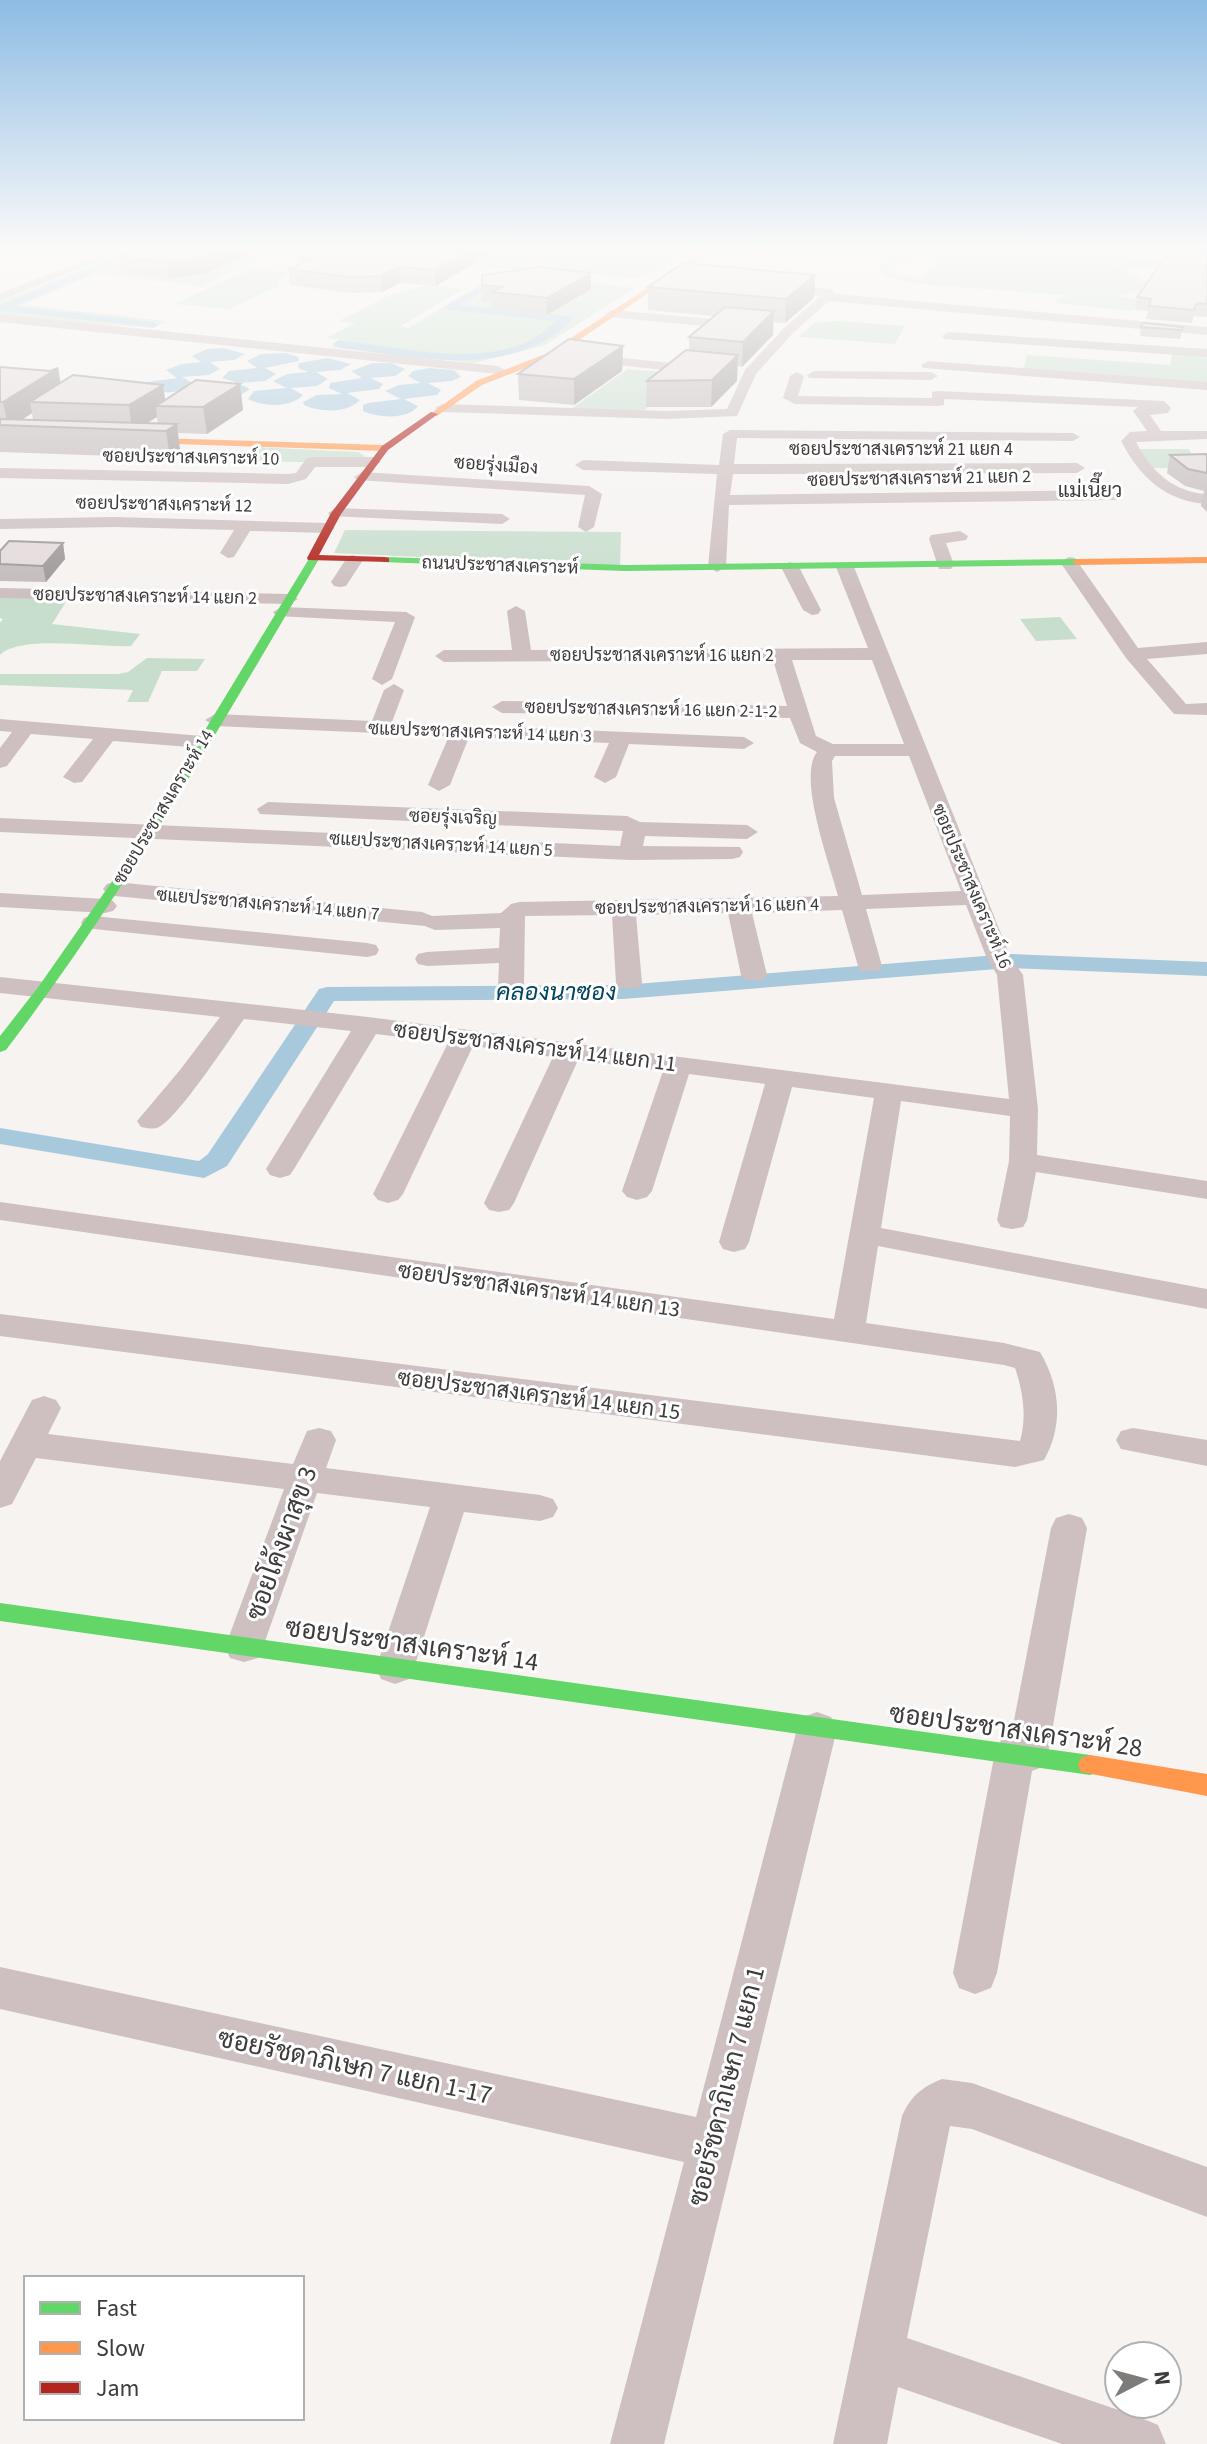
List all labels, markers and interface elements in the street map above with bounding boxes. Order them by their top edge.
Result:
street label: ซอยประชาสงเคราะห์ 21 แยก 4 [789,436,1013,462]
street label: ซอยประชาสงเคราะห์ 10 [102,442,280,472]
street label: ซอยรุ่งเมือง [453,450,539,481]
street label: ซอยประชาสงเคราะห์ 21 แยก 2 [807,463,1031,493]
district label: แม่เนี๊ยว [1058,472,1122,505]
street label: ซอยประชาสงเคราะห์ 12 [75,489,253,519]
street label: ถนนประชาสงเคราะห์ [421,549,579,581]
street label: ซอยประชาสงเคราะห์ 14 แยก 2 [33,581,257,611]
street label: ซอยประชาสงเคราะห์ 16 แยก 2 [550,642,774,668]
street label: ซอยประชาสงเคราะห์ 16 แยก 2-1-2 [524,694,778,724]
street label: ซแยประชาสงเคราะห์ 14 แยก 3 [368,715,592,749]
street label: ซอยประชาสงเคราะห์ 14 [106,725,220,889]
street label: ซอยประชาสงเคราะห์ 16 [926,800,1019,972]
street label: ซอยรุ่งเจริญ [409,803,497,832]
street label: ซแยประชาสงเคราะห์ 14 แยก 5 [329,825,553,863]
street label: ซแยประชาสงเคราะห์ 14 แยก 7 [155,881,381,927]
street label: ซอยประชาสงเคราะห์ 16 แยก 4 [595,891,819,921]
water label: คลองนาซอง [496,975,616,1010]
street label: ซอยประชาสงเคราะห์ 14 แยก 11 [392,1014,678,1080]
street label: ซอยประชาสงเคราะห์ 14 แยก 13 [396,1254,682,1326]
street label: ซอยประชาสงเคราะห์ 14 แยก 15 [396,1362,682,1428]
street label: ซอยโค้งผาสุข 3 [237,1461,326,1625]
street label: ซอยประชาสงเคราะห์ 14 [283,1608,541,1681]
street label: ซอยประชาสงเคราะห์ 28 [887,1694,1145,1767]
street label: ซอยรัชดาภิเษก 7 แยก 1 [679,1963,774,2210]
street label: ซอยรัชดาภิเษก 7 แยก 1-17 [214,2019,495,2114]
legend [24,2276,304,2420]
text: Fast [96,2291,137,2326]
text: Slow [96,2331,145,2366]
north arrow [1103,2340,1183,2420]
text: N [1145,2369,1179,2387]
text: Jam [96,2371,140,2406]

